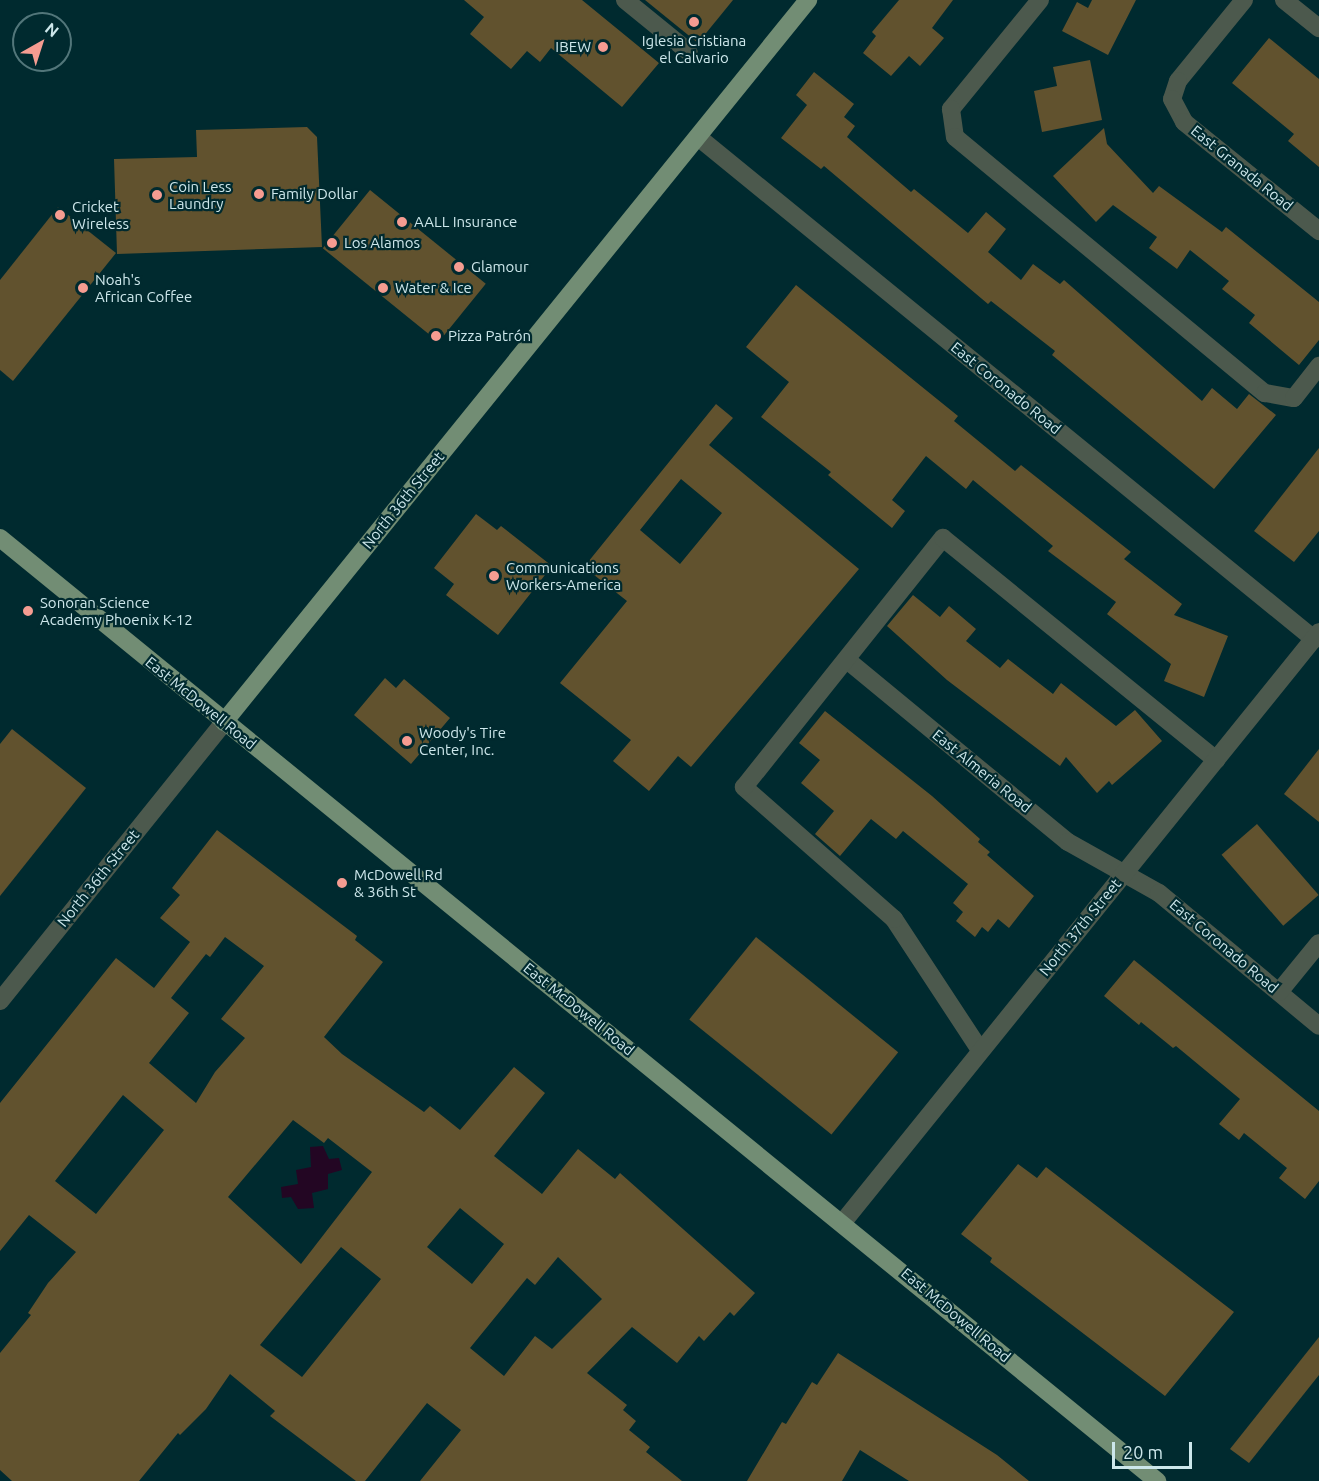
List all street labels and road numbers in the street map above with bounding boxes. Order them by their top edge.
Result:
street label: East Granada Road [1187,121,1297,215]
street label: East Coronado Road [947,338,1065,438]
street label: North 36th Street [358,448,448,552]
street label: East McDowell Road [142,653,260,753]
street label: East Almeria Road [929,726,1035,816]
street label: North 36th Street [53,826,143,930]
street label: North 37th Street [1035,875,1125,979]
street label: East Coronado Road [1166,895,1282,997]
street label: East McDowell Road [520,959,638,1059]
street label: East McDowell Road [898,1264,1014,1366]

